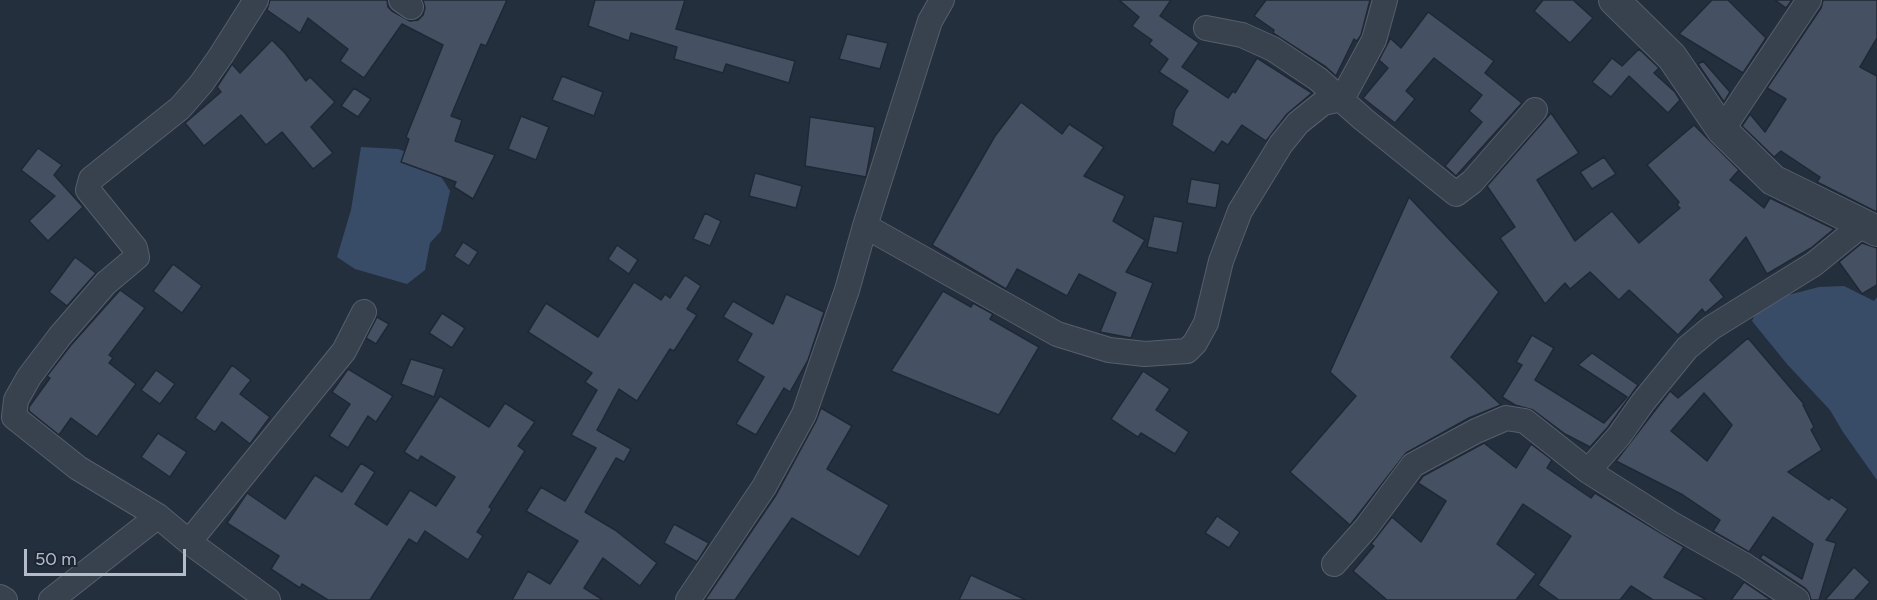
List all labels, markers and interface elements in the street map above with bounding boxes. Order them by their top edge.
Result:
scale bar [27,537,189,575]
text: 50 m [35,548,77,570]

